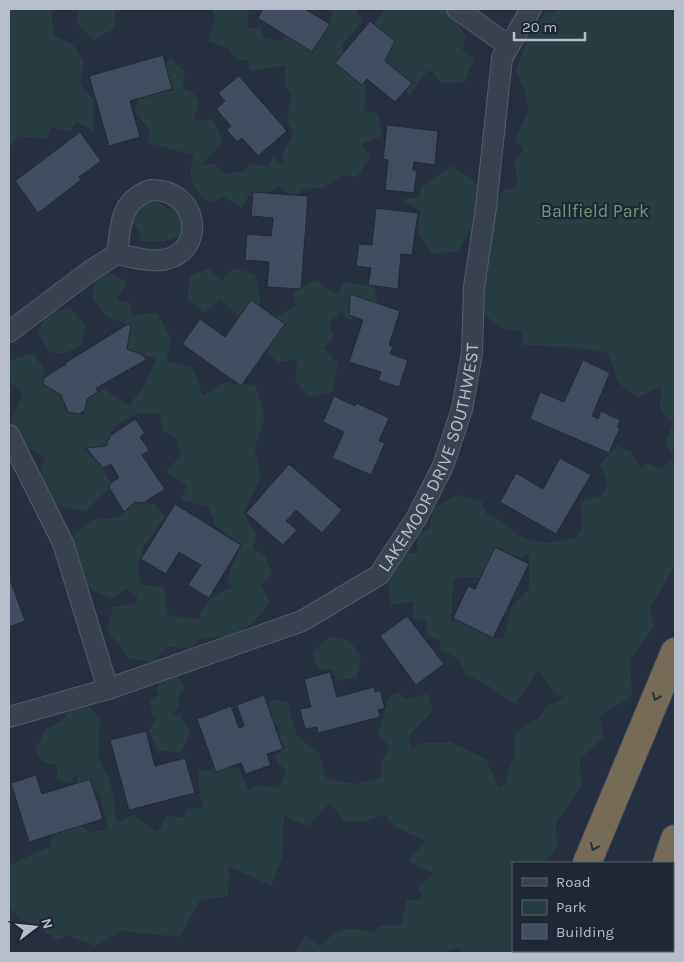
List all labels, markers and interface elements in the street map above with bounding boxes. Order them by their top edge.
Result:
scale bar [514,10,585,42]
text: 20 m [522,18,557,36]
park label: Ballfield Park [541,200,649,222]
street label: LAKEMOOR DRIVE SOUTHWEST [373,343,483,576]
one-way arrow [652,692,663,701]
one-way arrow [589,842,600,851]
legend [512,862,674,952]
text: Road [556,873,591,891]
text: Park [556,898,586,916]
north arrow [10,902,60,952]
text: N [37,916,57,931]
text: Building [556,923,614,941]

